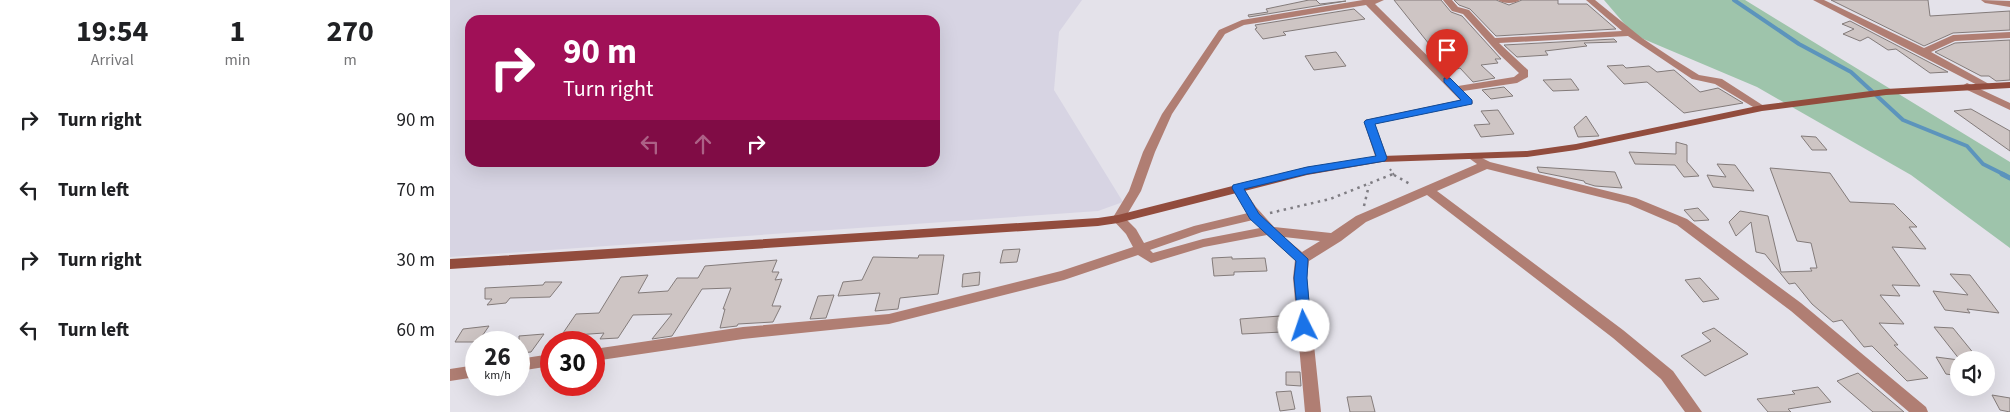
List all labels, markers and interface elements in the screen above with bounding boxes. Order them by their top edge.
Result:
text: 19:54 [76,10,148,53]
text: 1 [229,10,245,53]
text: 270 [326,10,374,53]
text: 90 m [563,27,637,77]
pin [1426,29,1468,80]
icon: right [480,35,545,100]
icon: arrive [1433,36,1461,64]
text: Arrival [91,49,134,71]
text: min [224,49,250,71]
text: m [344,49,357,71]
text: Turn right [563,73,653,105]
icon: right [15,106,43,134]
text: Turn right [58,107,142,134]
text: 90 m [397,107,435,134]
icon: left [636,130,664,158]
icon: ahead [689,130,717,158]
icon: right [742,130,770,158]
icon: left [15,176,43,204]
text: Turn left [58,177,129,204]
text: 70 m [397,177,435,204]
icon: right [15,246,43,274]
text: Turn right [58,247,142,274]
text: 30 m [397,247,435,274]
position arrow [1277,299,1329,351]
icon: left [15,316,43,344]
text: Turn left [58,317,129,344]
text: 60 m [397,317,435,344]
speed limit sign: 30 [540,331,605,396]
text: 26 [484,339,511,375]
map controls [1950,351,1995,396]
button: sound [1950,351,1995,396]
text: km/h [484,367,511,384]

